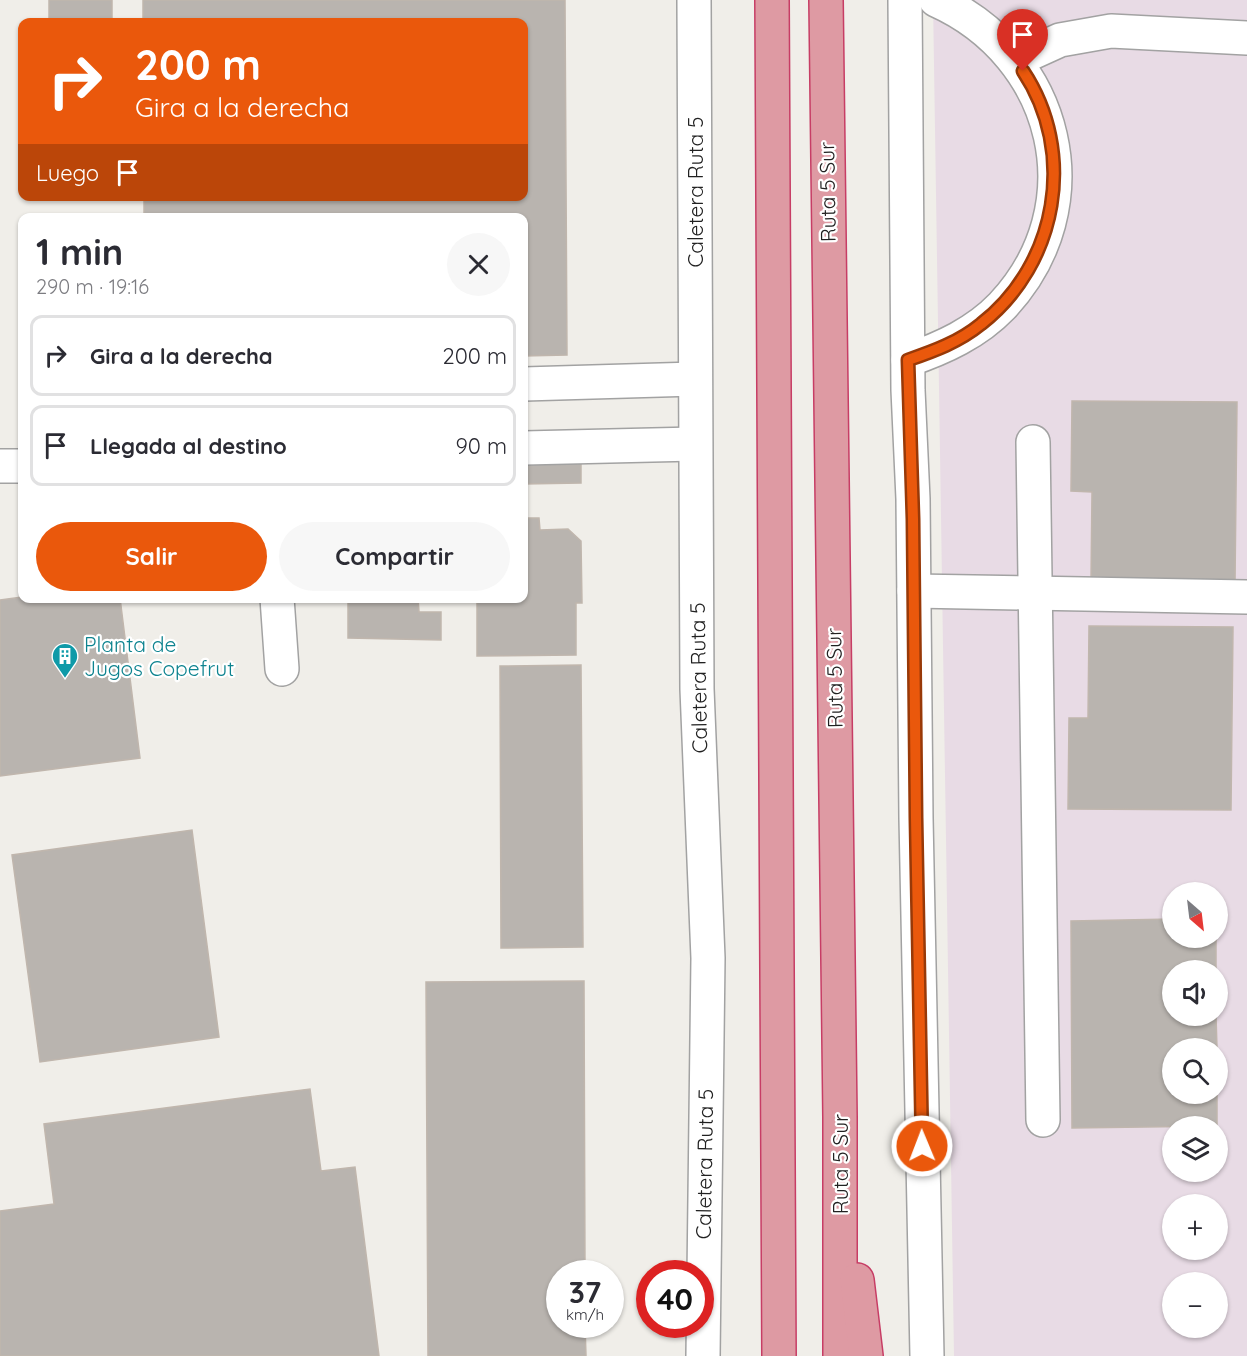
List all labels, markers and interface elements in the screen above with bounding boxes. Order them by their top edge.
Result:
pin [997,9,1048,71]
icon: arrive [1006,18,1039,51]
text: 200 m [135,38,261,91]
icon: right [36,42,114,120]
text: Gira a la derecha [135,90,349,124]
street label: Caletera Ruta 5 [682,117,708,267]
street label: Ruta 5 Sur [813,142,841,242]
icon: arrive [111,156,144,189]
text: Luego [36,159,99,187]
text: 1 min [36,229,123,274]
button: close [447,233,510,296]
text: 290 m · 19:16 [36,274,149,299]
icon: right [39,339,72,372]
text: Gira a la derecha [90,342,273,370]
text: 200 m [443,342,507,370]
icon: arrive [39,429,72,462]
text: Llegada al destino [90,432,287,460]
text: 90 m [456,432,507,460]
button: Salir [36,522,267,591]
button: Compartir [279,522,510,591]
street label: Caletera Ruta 5 [684,602,712,754]
street label: Ruta 5 Sur [820,628,848,728]
place label: Planta de Jugos Copefrut [84,631,234,681]
building icon: Planta de Jugos Copefrut [50,641,80,679]
north arrow [1162,882,1228,948]
map controls [1162,882,1228,1338]
button: sound [1162,960,1228,1026]
button: search [1162,1038,1228,1104]
street label: Caletera Ruta 5 [690,1088,718,1240]
street label: Ruta 5 Sur [827,1114,853,1214]
position arrow [890,1114,954,1178]
button: layers [1162,1116,1228,1182]
button: + [1162,1194,1228,1260]
speed limit sign: 40 [636,1260,714,1338]
button: − [1162,1272,1228,1338]
text: 37 [569,1273,601,1311]
text: km/h [566,1305,604,1324]

